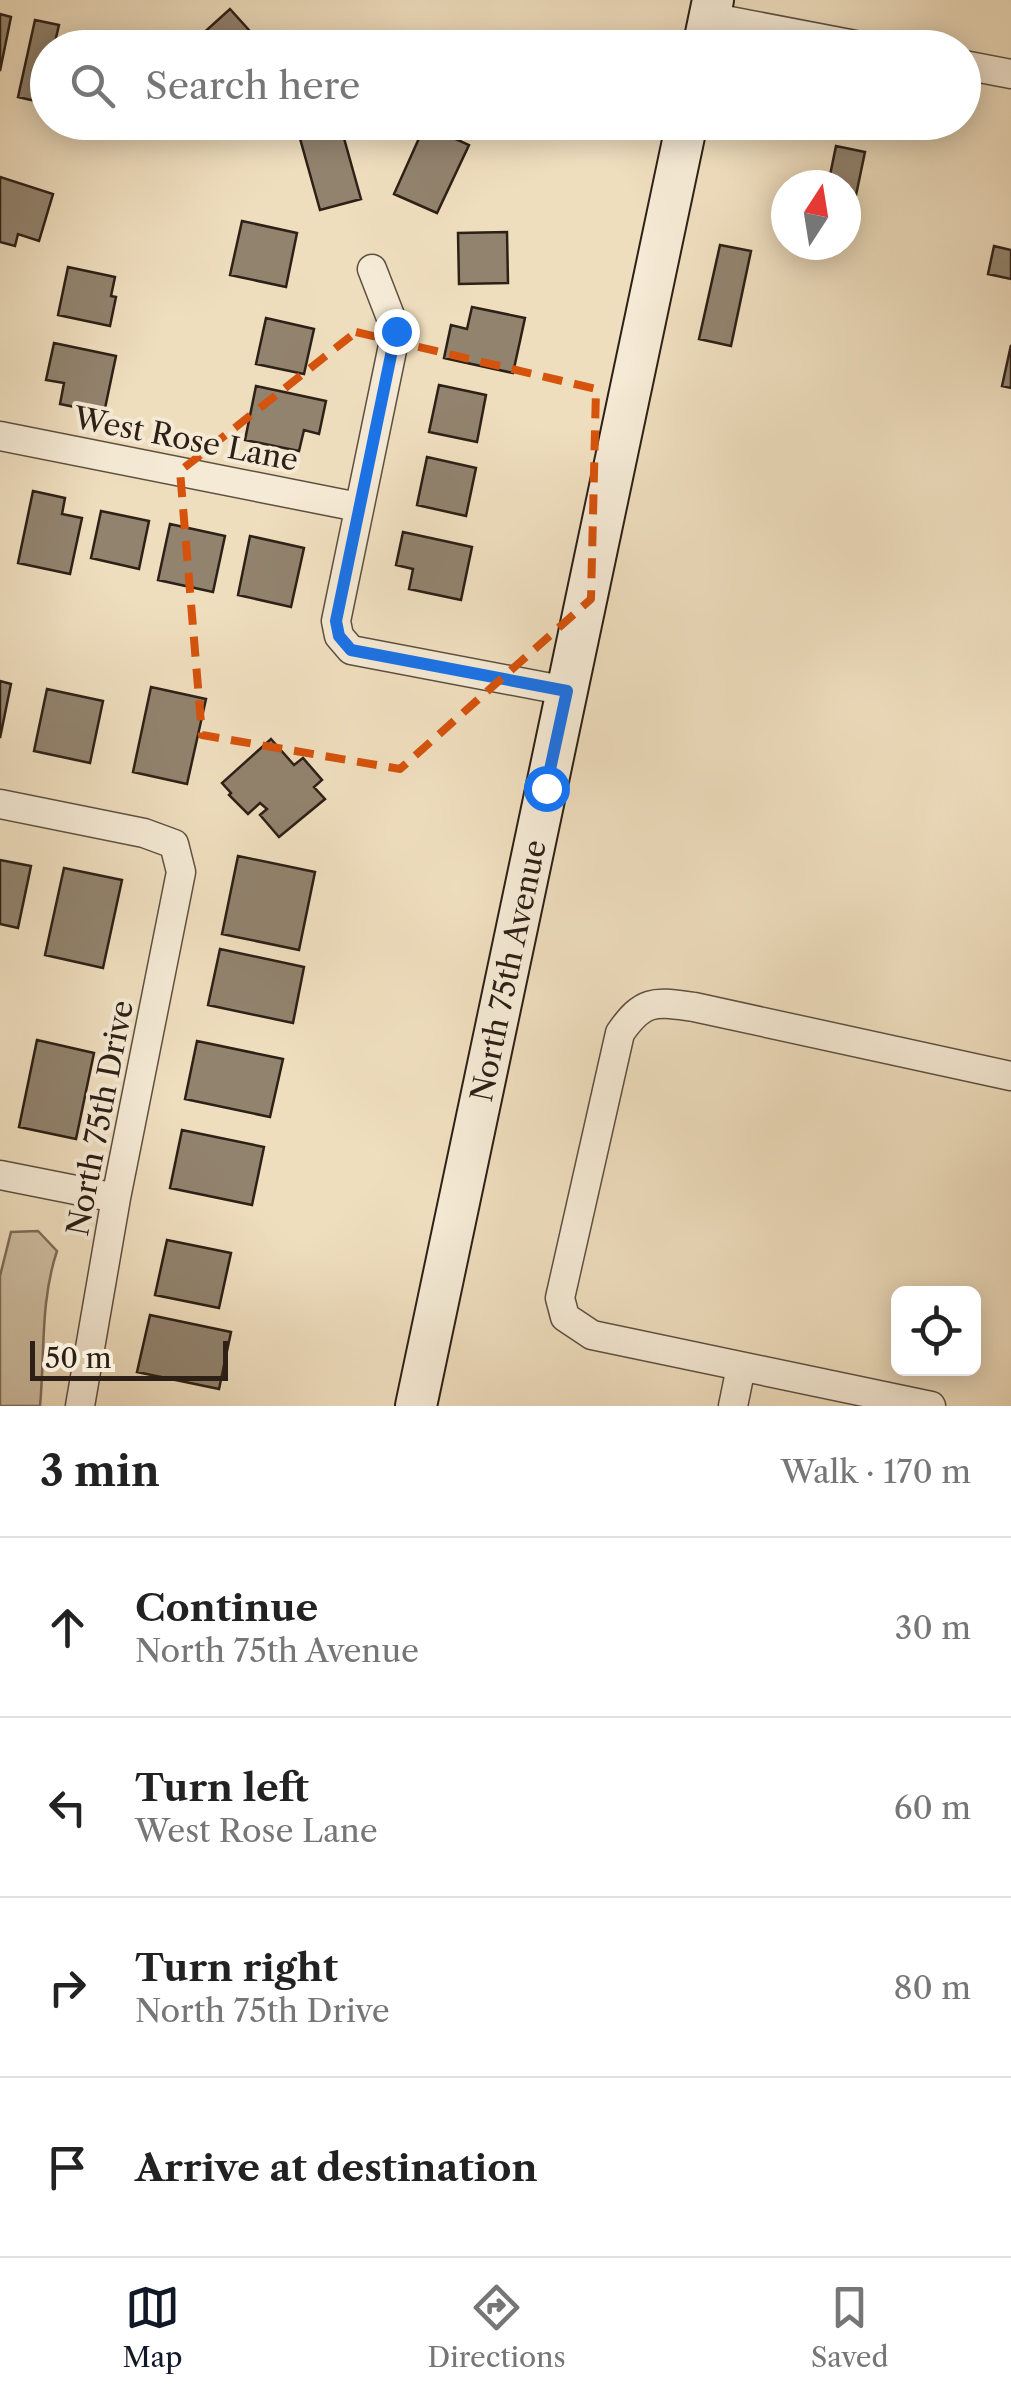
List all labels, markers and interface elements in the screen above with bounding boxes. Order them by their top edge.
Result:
search box [30,30,981,140]
icon: search [65,58,120,113]
text: Search here [145,62,360,109]
north arrow [771,170,861,260]
route end [374,309,420,355]
street label: West Rose Lane [70,399,301,479]
route start [524,766,570,812]
street label: North 75th Avenue [462,836,553,1105]
street label: North 75th Drive [59,997,141,1239]
map controls [891,1286,981,1376]
button: locate [891,1286,981,1376]
scale bar [30,1336,228,1380]
text: 50 m [45,1341,112,1375]
text: 3 min [40,1445,160,1497]
text: Walk · 170 m [781,1452,971,1491]
text: Continue [135,1584,318,1631]
icon: ahead [40,1600,95,1655]
text: 30 m [895,1608,971,1647]
text: North 75th Avenue [135,1631,419,1670]
text: Turn left [135,1764,309,1811]
icon: left [40,1780,95,1835]
text: 60 m [894,1788,971,1827]
text: West Rose Lane [135,1811,378,1850]
text: Turn right [135,1944,338,1991]
icon: right [40,1960,95,2015]
text: 80 m [893,1968,971,2007]
text: North 75th Drive [135,1991,390,2030]
icon: arrive [40,2140,95,2195]
text: Arrive at destination [135,2144,538,2191]
tab: Map [122,2280,183,2374]
tab: Directions [427,2280,566,2374]
tab: Saved [811,2280,889,2374]

